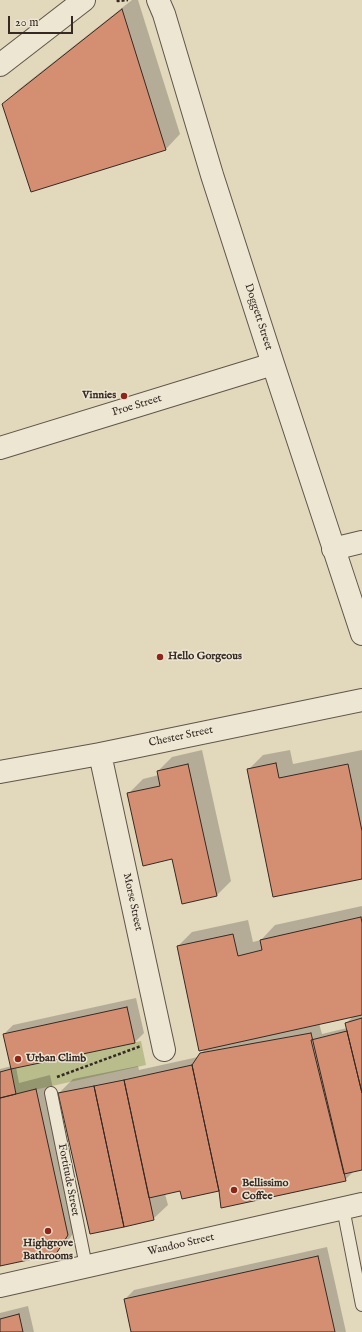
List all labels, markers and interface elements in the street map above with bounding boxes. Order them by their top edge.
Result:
scale bar [10,8,75,34]
text: 20 m [15,15,38,30]
street label: Doggett Street [241,282,275,352]
place label: Vinnies [82,389,116,403]
marker: Vinnies [119,391,129,401]
street label: Proe Street [111,392,163,420]
place label: Hello Gorgeous [168,650,242,664]
marker: Hello Gorgeous [155,652,165,662]
street label: Chester Street [148,724,214,750]
street label: Morse Street [119,872,145,932]
place label: Urban Climb [26,1052,86,1066]
marker: Urban Climb [13,1054,23,1064]
street label: Fortitude Street [54,1143,82,1217]
place label: Bellissimo Coffee [242,1177,288,1203]
marker: Bellissimo Coffee [229,1185,239,1195]
marker: Highgrove Bathrooms [43,1226,53,1236]
street label: Wandoo Street [146,1231,216,1259]
place label: Highgrove Bathrooms [23,1237,73,1263]

